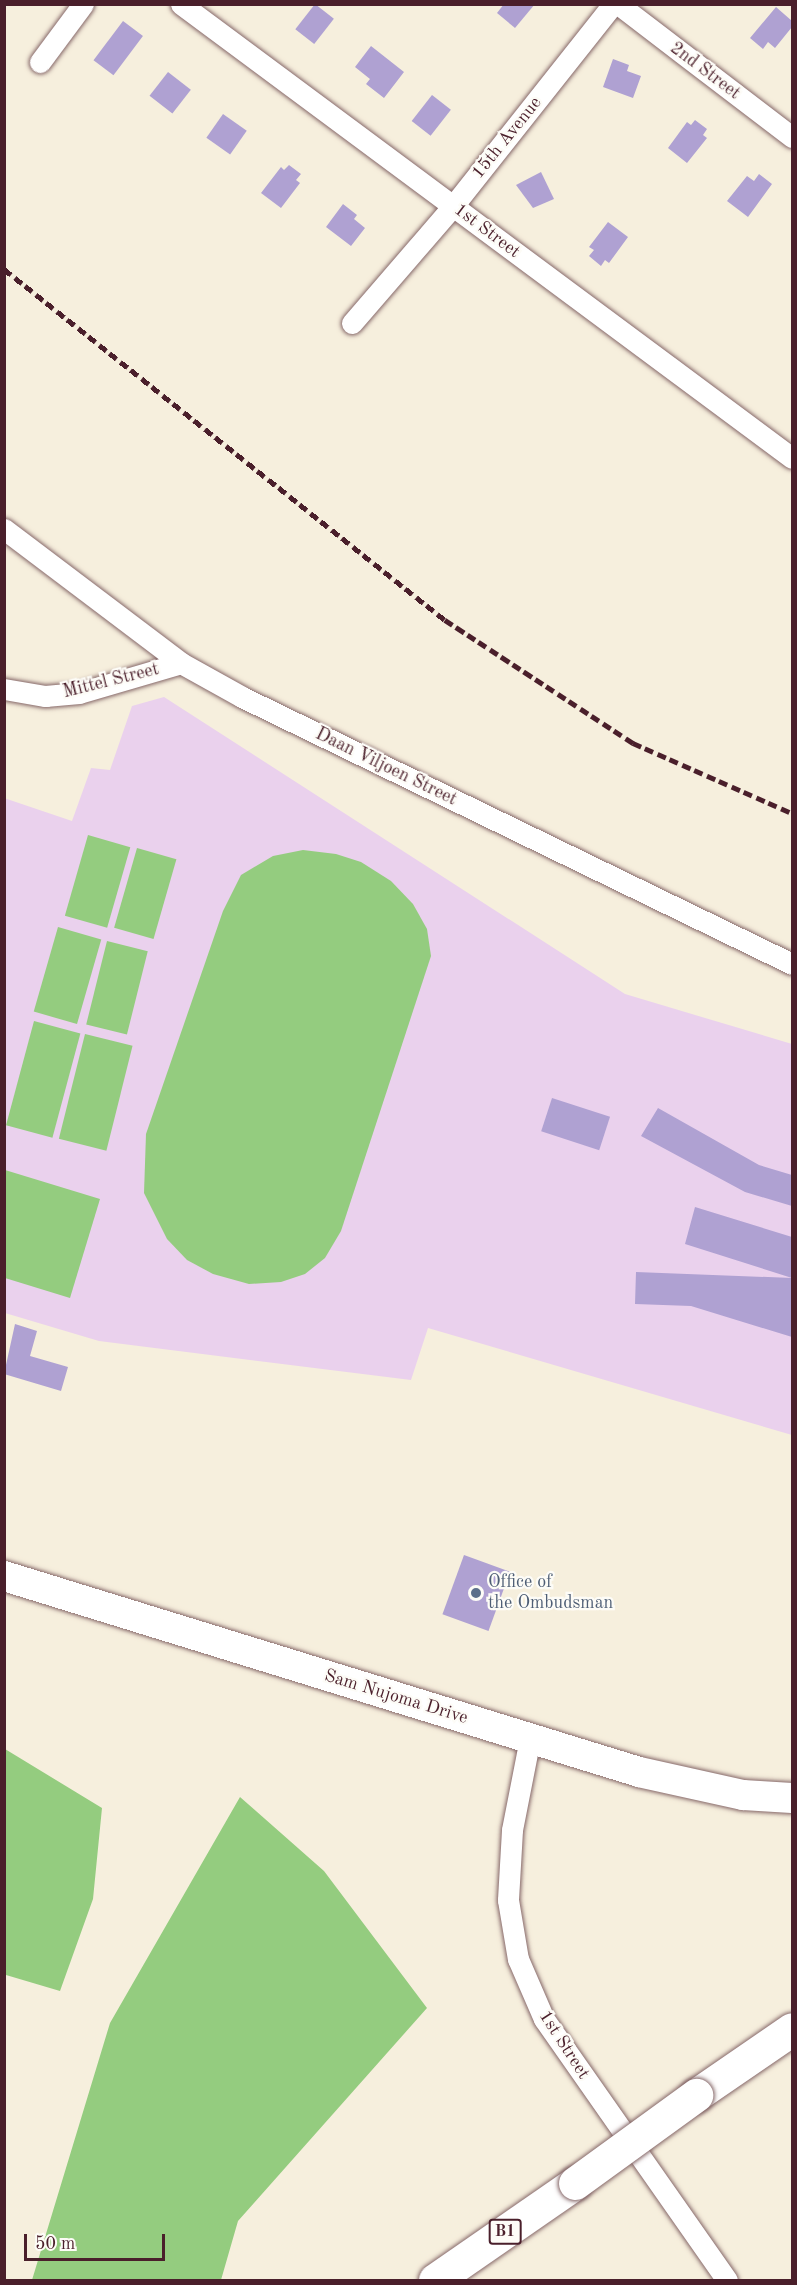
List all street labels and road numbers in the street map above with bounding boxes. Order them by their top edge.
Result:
street label: 2nd Street [666,38,744,104]
street label: 15th Avenue [467,93,547,183]
street label: 1st Street [450,199,524,263]
street label: Mittel Street [61,659,161,703]
street label: Daan Viljoen Street [312,723,460,811]
street label: Sam Nujoma Drive [322,1665,470,1729]
street label: 1st Street [534,2007,594,2083]
road number: B1 [488,2219,522,2245]

